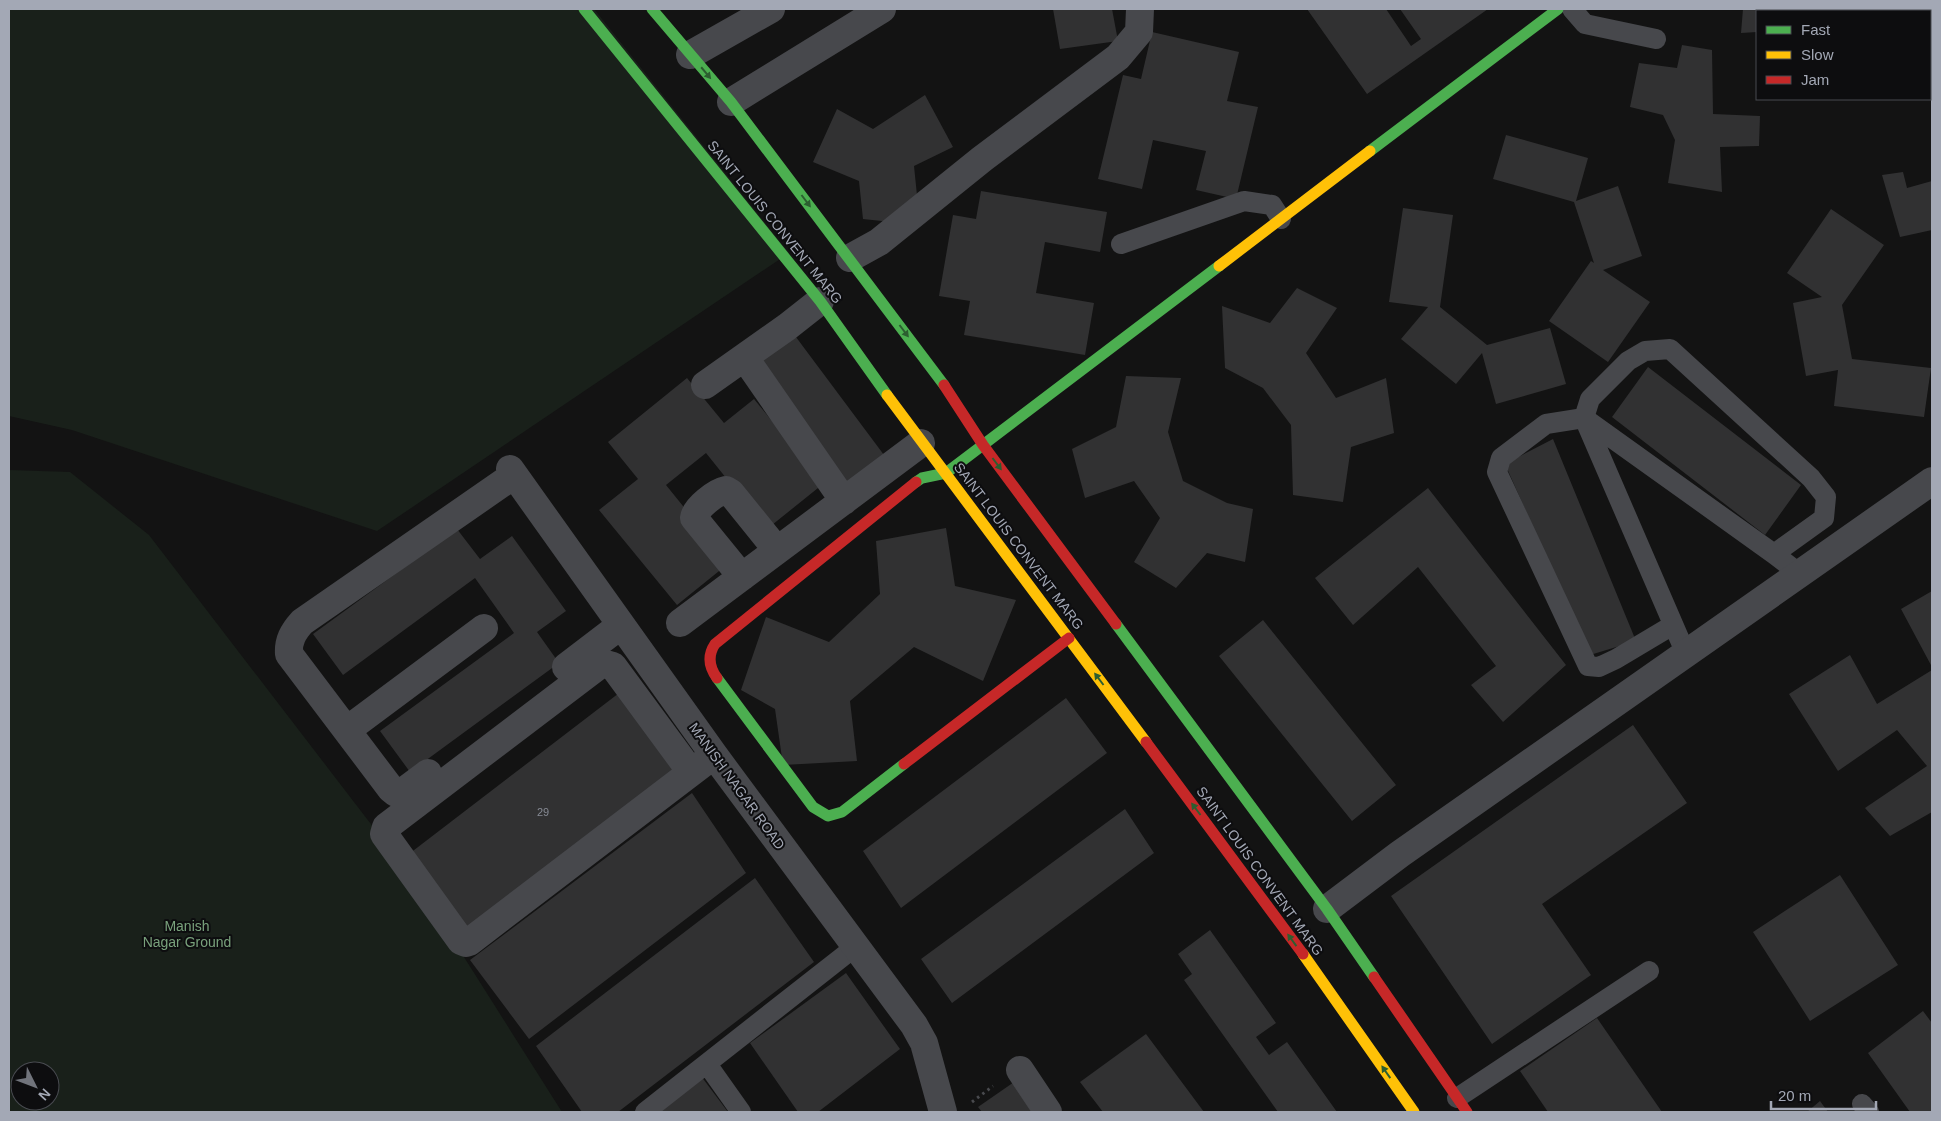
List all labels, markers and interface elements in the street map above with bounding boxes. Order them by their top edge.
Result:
legend [1756,10,1931,100]
text: Fast [1801,21,1831,38]
text: Slow [1801,46,1834,63]
one-way arrow [700,67,711,80]
text: Jam [1801,71,1829,88]
street label: SAINT LOUIS CONVENT MARG [704,137,846,307]
one-way arrow [801,194,812,207]
one-way arrow [899,324,909,338]
one-way arrow [992,457,1002,471]
street label: SAINT LOUIS CONVENT MARG [951,459,1087,633]
one-way arrow [1094,672,1104,686]
street label: MANISH NAGAR ROAD [686,720,788,852]
street label: SAINT LOUIS CONVENT MARG [1193,783,1327,959]
one-way arrow [1191,802,1201,816]
house number: 29 [537,806,549,818]
park label: Manish Nagar Ground [143,918,231,950]
one-way arrow [1287,933,1297,947]
north arrow [10,1061,60,1111]
one-way arrow [1381,1066,1391,1079]
scale bar [1771,1078,1876,1110]
text: N [35,1086,54,1104]
text: 20 m [1778,1087,1811,1104]

